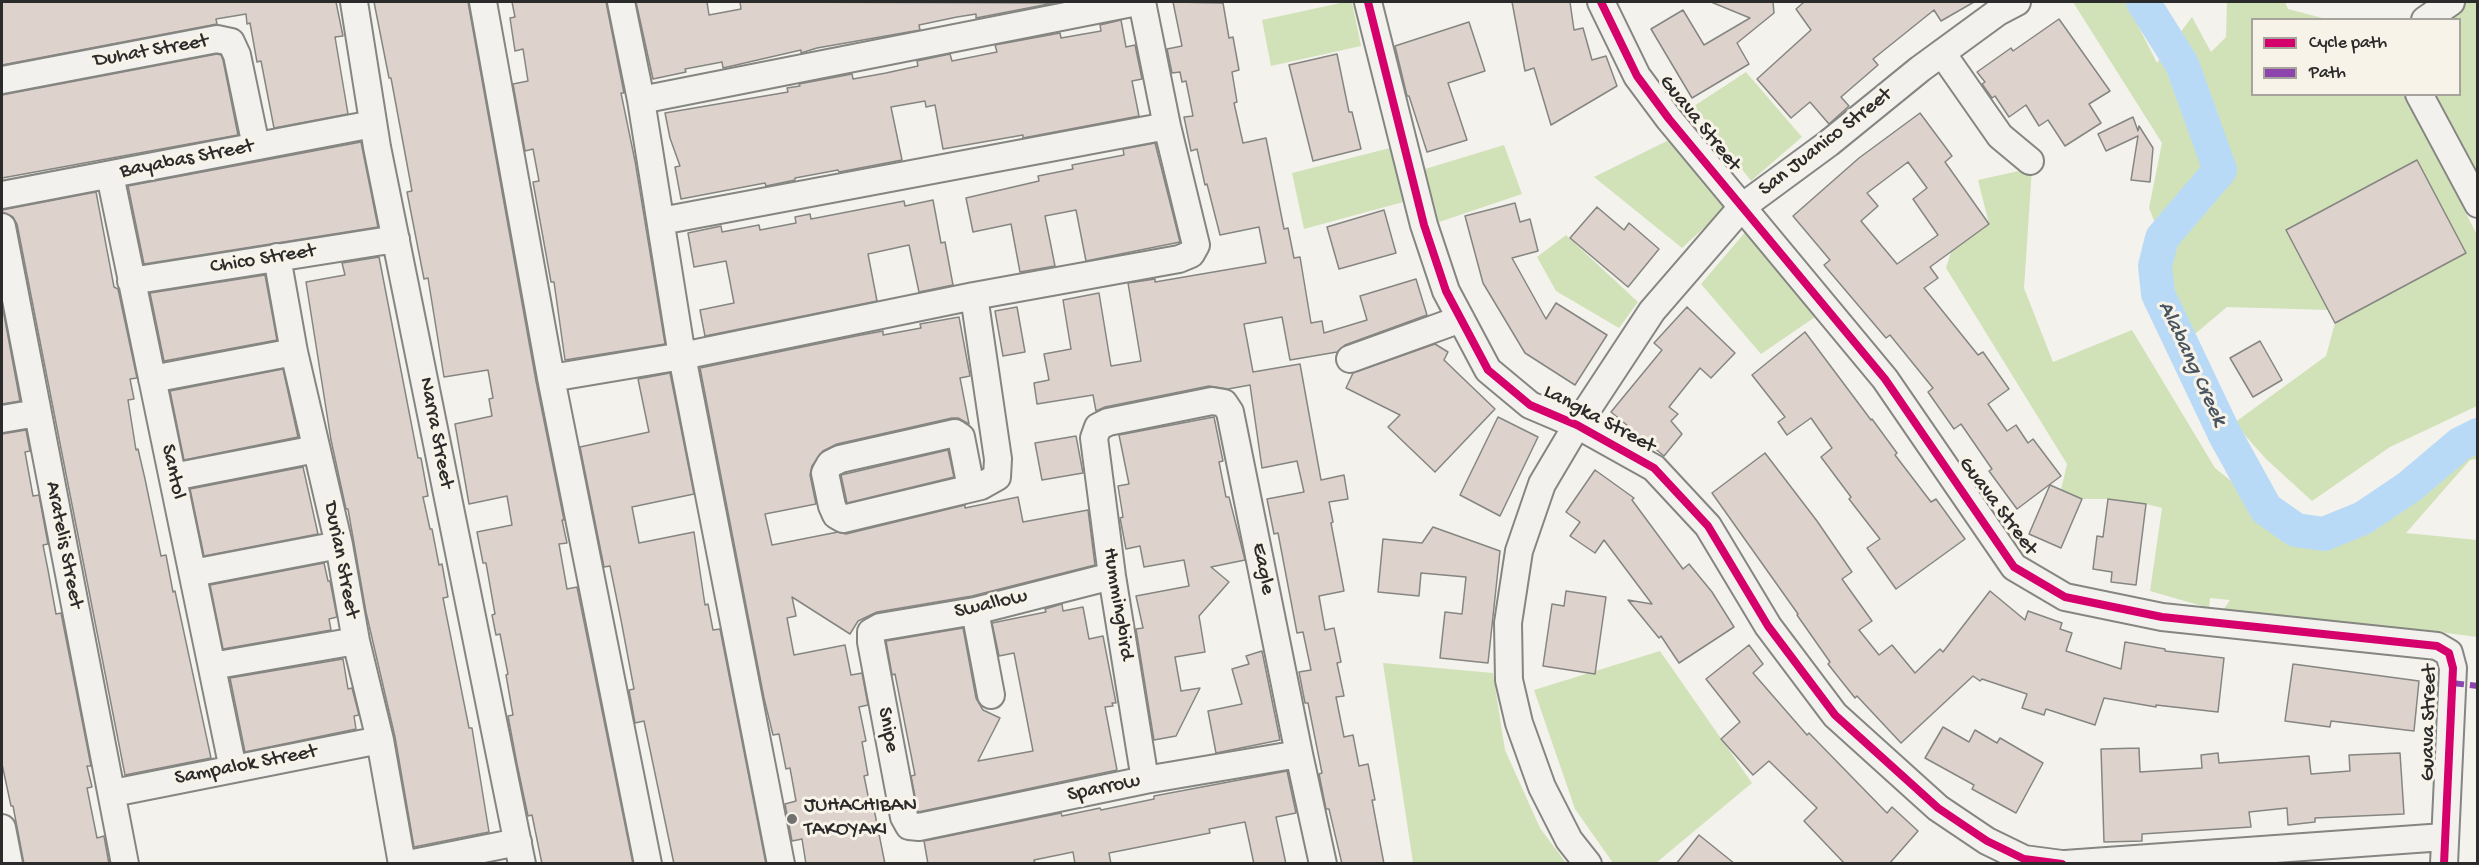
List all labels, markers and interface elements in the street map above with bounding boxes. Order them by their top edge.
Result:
legend [2251,18,2461,96]
street label: Duhat Street [92,30,210,74]
text: Cycle path [2309,33,2387,54]
text: Path [2309,63,2346,84]
street label: Guava Street [1653,71,1745,177]
street label: San Juanico Street [1754,83,1898,203]
street label: Bayabas Street [118,135,256,185]
street label: Chico Street [209,239,317,281]
water label: Alabang Creek [2151,298,2231,430]
street label: Narra Street [412,375,458,491]
street label: Langka Street [1539,380,1659,460]
street label: Santol [154,442,190,502]
street label: Guava Street [1952,453,2042,561]
street label: Aratelis Street [38,479,88,611]
street label: Durian Street [316,500,364,620]
street label: Eagle [1245,541,1279,597]
street label: Hummingbird [1096,546,1138,662]
street label: Swallow [952,584,1030,626]
street label: Guava Street [2416,664,2444,782]
street label: Snipe [870,705,904,755]
street label: Sampalok Street [173,740,319,792]
street label: Sparrow [1065,769,1143,809]
place label: JUHACHIBAN TAKOYAKI [804,794,917,844]
marker: JUHACHIBAN TAKOYAKI [785,812,799,826]

